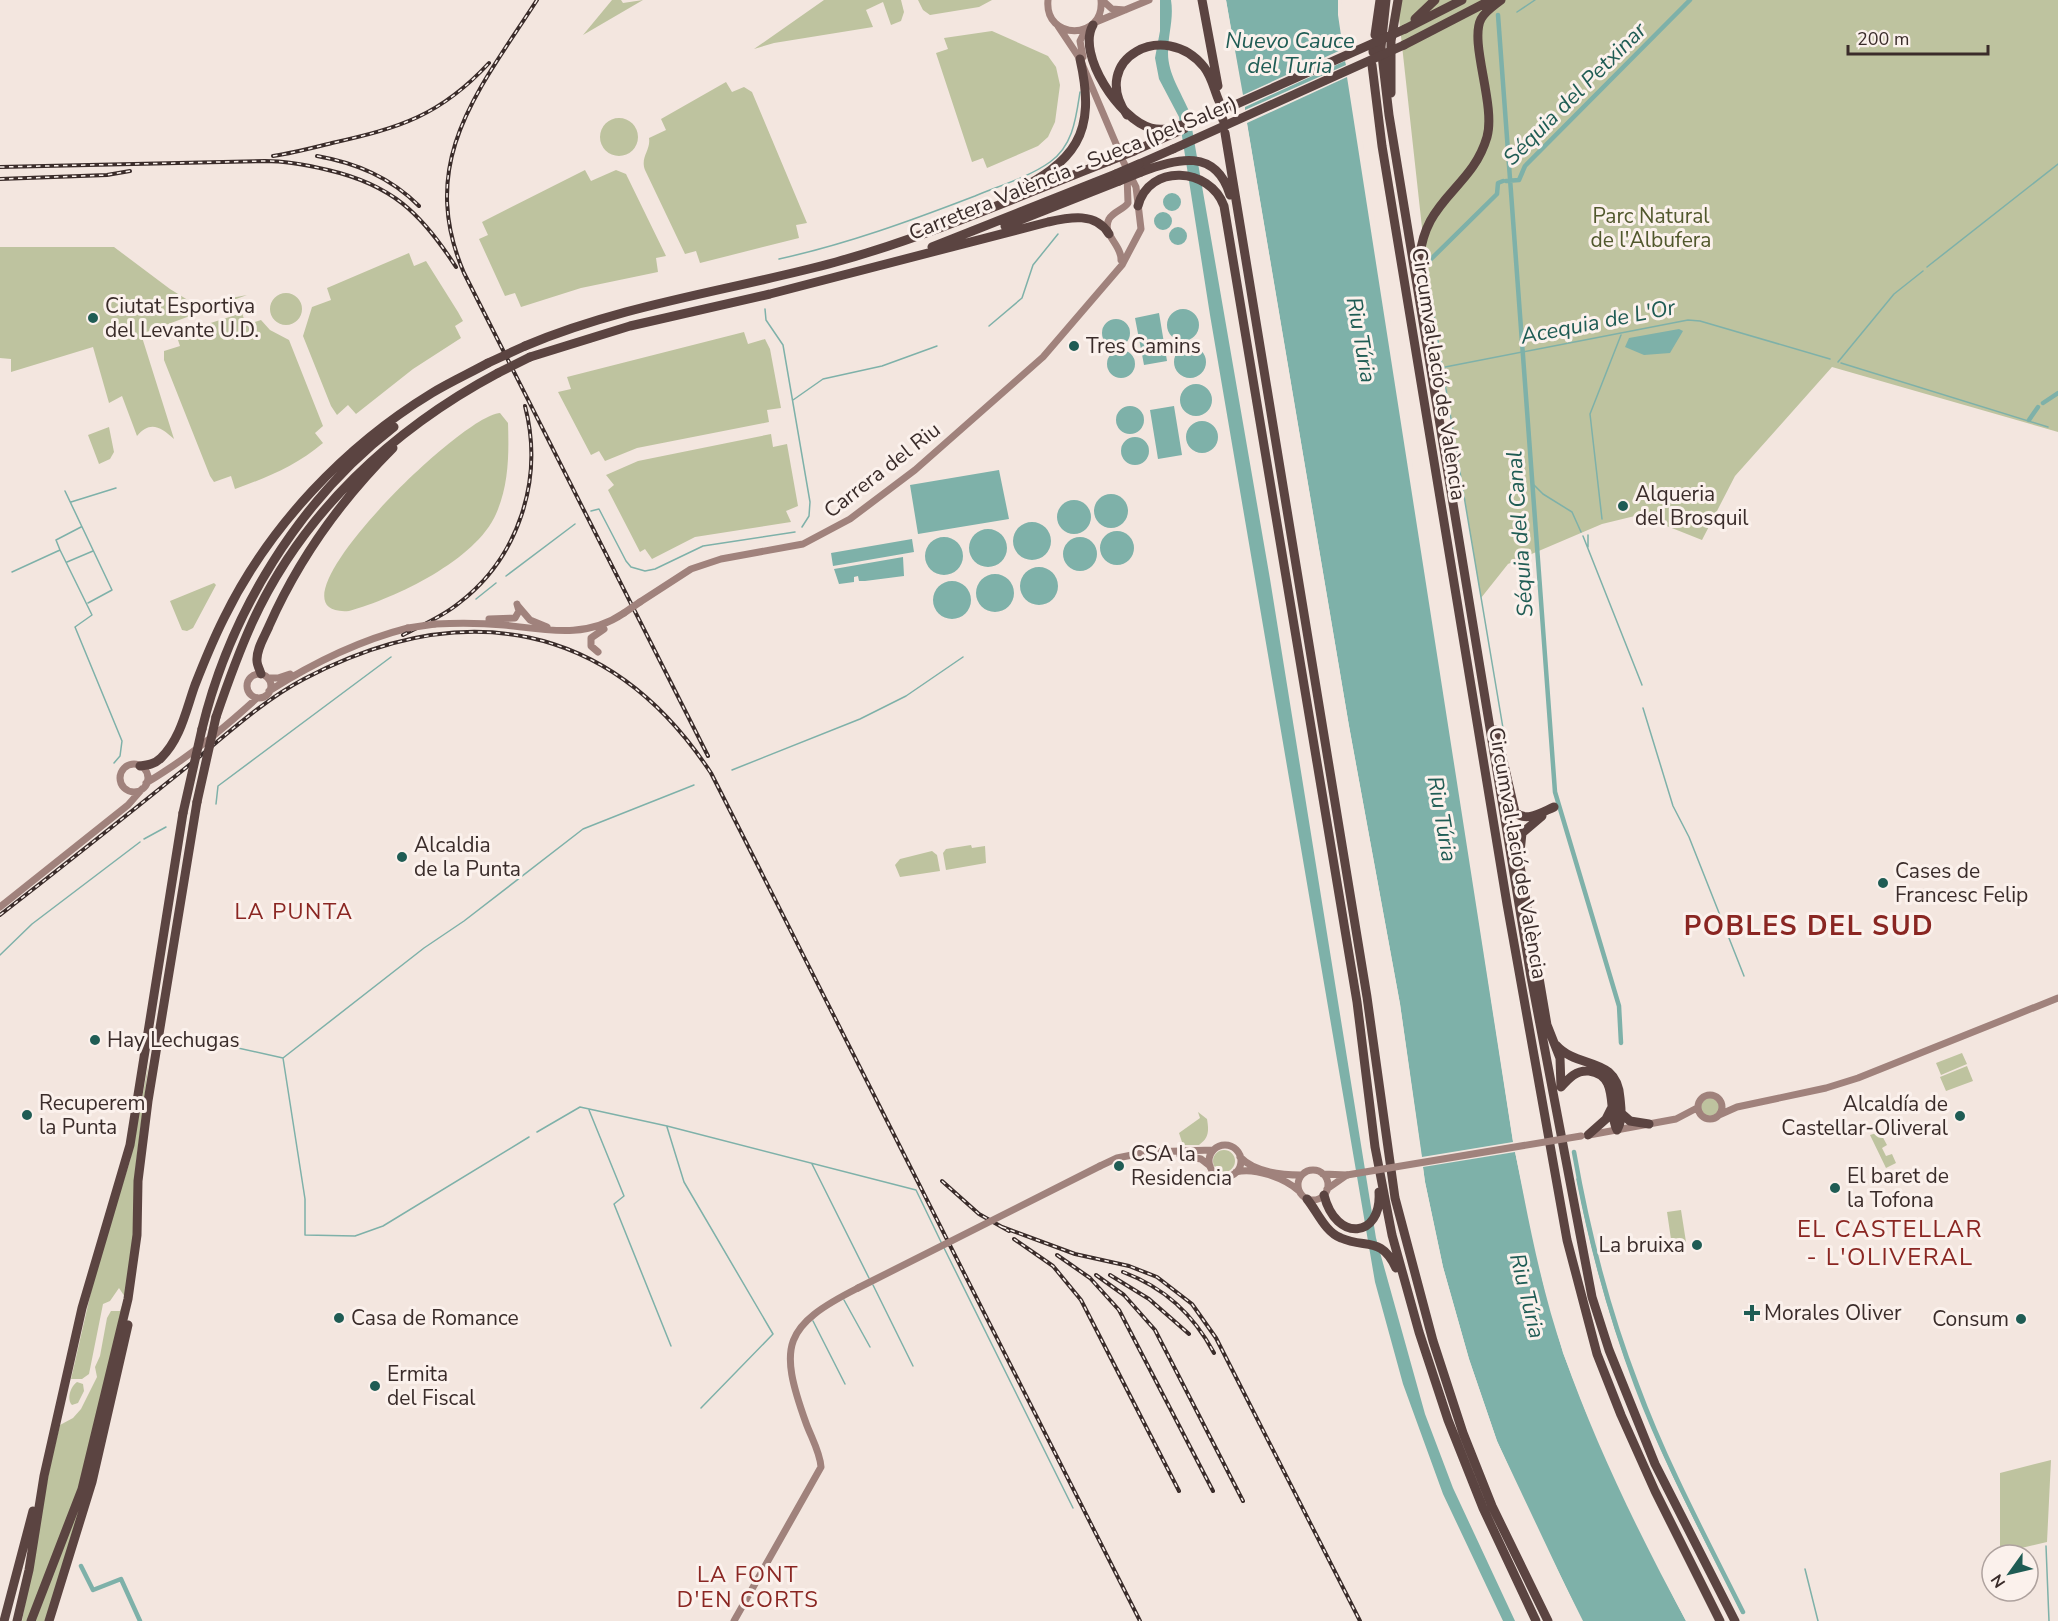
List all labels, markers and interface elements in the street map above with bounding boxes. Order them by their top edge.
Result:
water label: Séquia del Petxinar [1497,15,1654,172]
scale bar [1848,18,1988,56]
water label: Nuevo Cauce del Turia [1225,26,1355,81]
text: 200 m [1857,27,1909,51]
street label: Carretera València - Sueca (pel Saler) [905,89,1241,247]
park label: Parc Natural de l'Albufera [1591,202,1711,254]
street label: Circumval·lació de València [1405,246,1473,502]
place label: Ciutat Esportiva del Levante U.D. [105,292,259,344]
water label: Acequia de L'Or [1517,292,1679,352]
water label: Riu Túria [1339,295,1383,385]
marker: Ciutat Esportiva del Levante U.D. [86,311,100,325]
place label: Tres Camins [1086,332,1201,360]
marker: Tres Camins [1067,339,1081,353]
street label: Carrera del Riu [818,416,946,524]
water label: Séquia del Canal [1499,450,1541,618]
place label: Alqueria del Brosquil [1635,480,1749,532]
marker: Alqueria del Brosquil [1616,499,1630,513]
street label: Circumval·lació de València [1482,725,1554,981]
water label: Riu Túria [1420,774,1464,864]
place label: Alcaldia de la Punta [414,831,521,883]
marker: Alcaldia de la Punta [395,850,409,864]
place label: Cases de Francesc Felip [1895,857,2028,909]
marker: Cases de Francesc Felip [1876,876,1890,890]
district label: LA PUNTA [234,897,354,927]
district label: POBLES DEL SUD [1684,908,1934,945]
place label: Hay Lechugas [107,1026,240,1054]
marker: Hay Lechugas [88,1033,102,1047]
place label: Recuperem la Punta [39,1089,145,1141]
place label: Alcaldía de Castellar-Oliveral [1781,1090,1949,1142]
marker: Recuperem la Punta [20,1108,34,1122]
marker: Alcaldía de Castellar-Oliveral [1953,1109,1967,1123]
place label: CSA la Residencia [1131,1140,1232,1192]
marker: CSA la Residencia [1112,1159,1126,1173]
place label: El baret de la Tofona [1847,1162,1949,1214]
marker: El baret de la Tofona [1828,1181,1842,1195]
district label: EL CASTELLAR - L'OLIVERAL [1797,1213,1983,1273]
place label: La bruixa [1599,1231,1685,1259]
marker: La bruixa [1690,1238,1704,1252]
water label: Riu Túria [1502,1250,1552,1342]
place label: Morales Oliver [1764,1299,1902,1327]
place label: Casa de Romance [351,1304,519,1332]
place label: Consum [1932,1305,2009,1333]
marker: Morales Oliver [1745,1306,1759,1320]
marker: Casa de Romance [332,1311,346,1325]
marker: Consum [2014,1312,2028,1326]
place label: Ermita del Fiscal [387,1360,476,1412]
marker: Ermita del Fiscal [368,1379,382,1393]
north arrow [1980,1543,2040,1603]
district label: LA FONT D'EN CORTS [677,1560,819,1615]
text: N [1986,1570,2011,1592]

